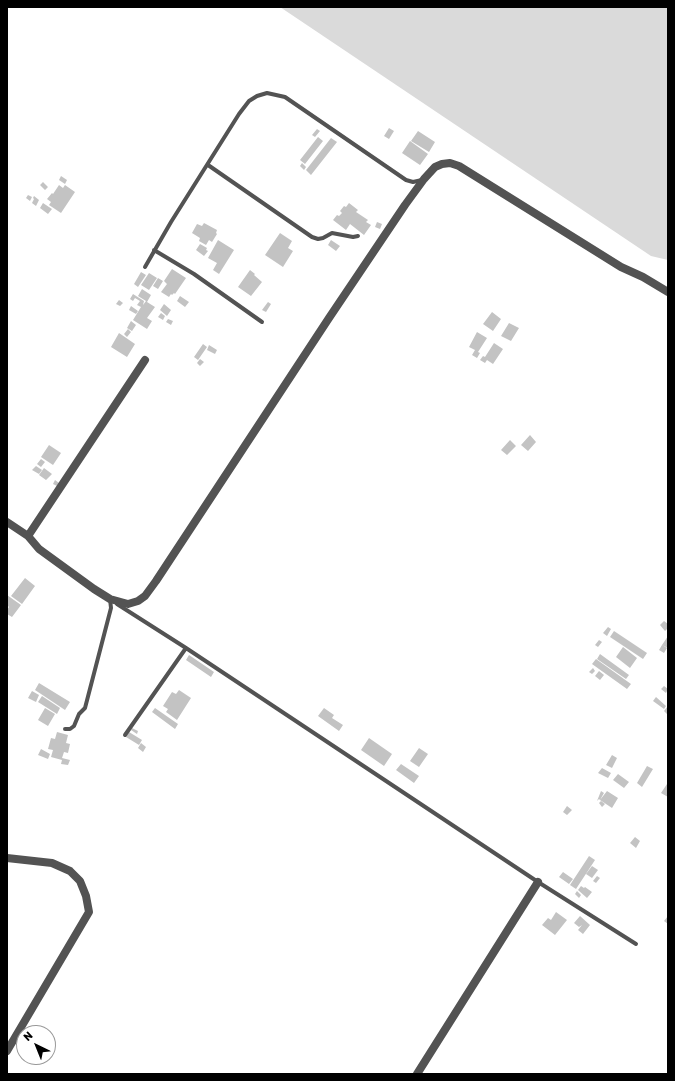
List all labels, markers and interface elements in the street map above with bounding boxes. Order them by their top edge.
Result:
north arrow [16,1025,56,1065]
text: N [21,1029,35,1044]

